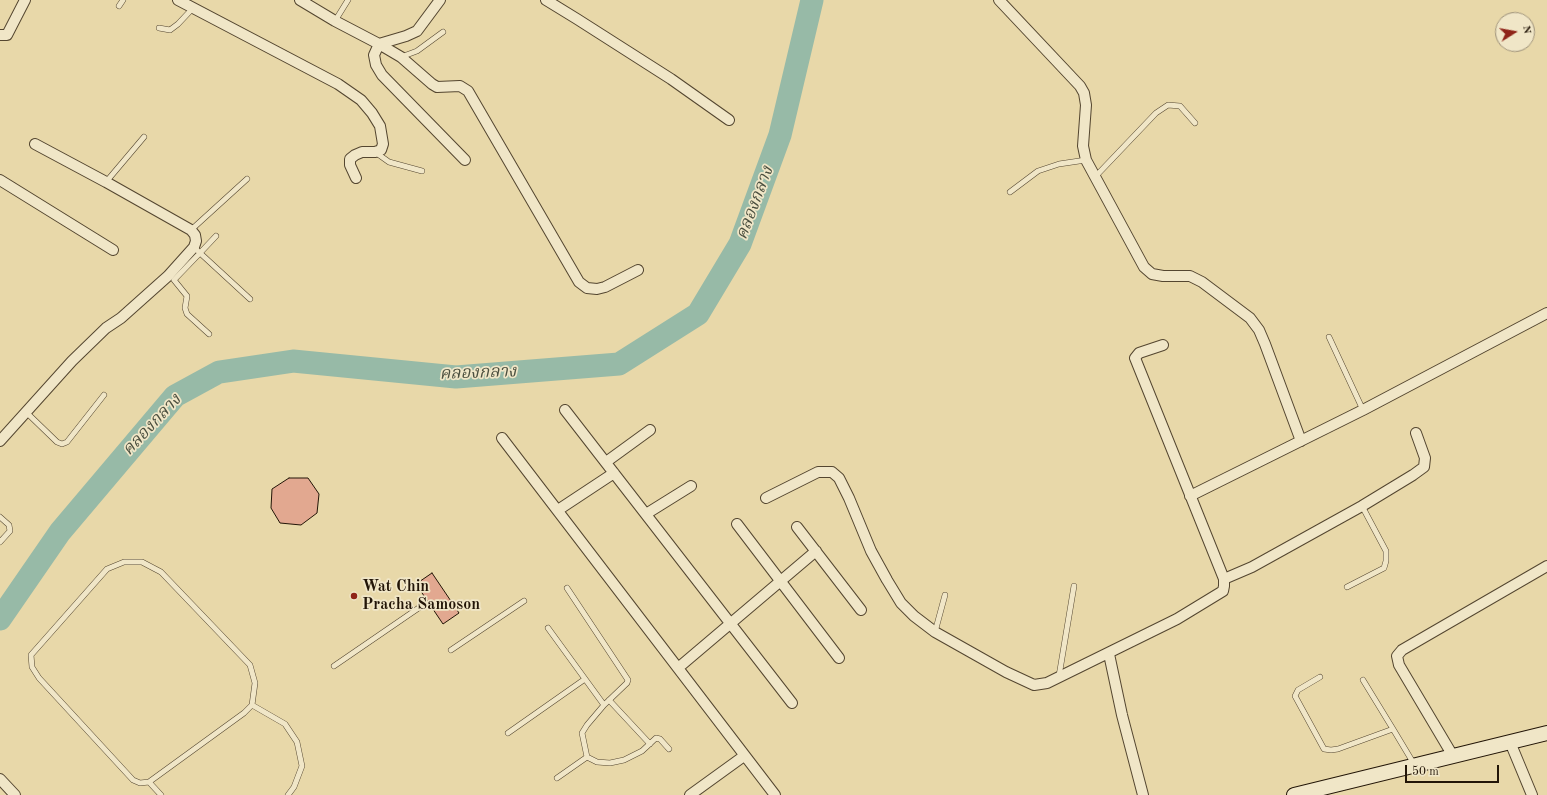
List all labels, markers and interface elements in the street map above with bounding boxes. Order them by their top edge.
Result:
north arrow [1495,12,1535,52]
text: N [1520,25,1532,35]
water label: คลองกลาง [732,164,778,242]
water label: คลองกลาง [439,361,517,385]
water label: คลองกลาง [118,390,186,460]
place label: Wat Chin Pracha Samoson [362,577,480,615]
marker: Wat Chin Pracha Samoson [349,591,359,601]
scale bar [1407,757,1501,783]
text: 50 m [1412,766,1439,778]

